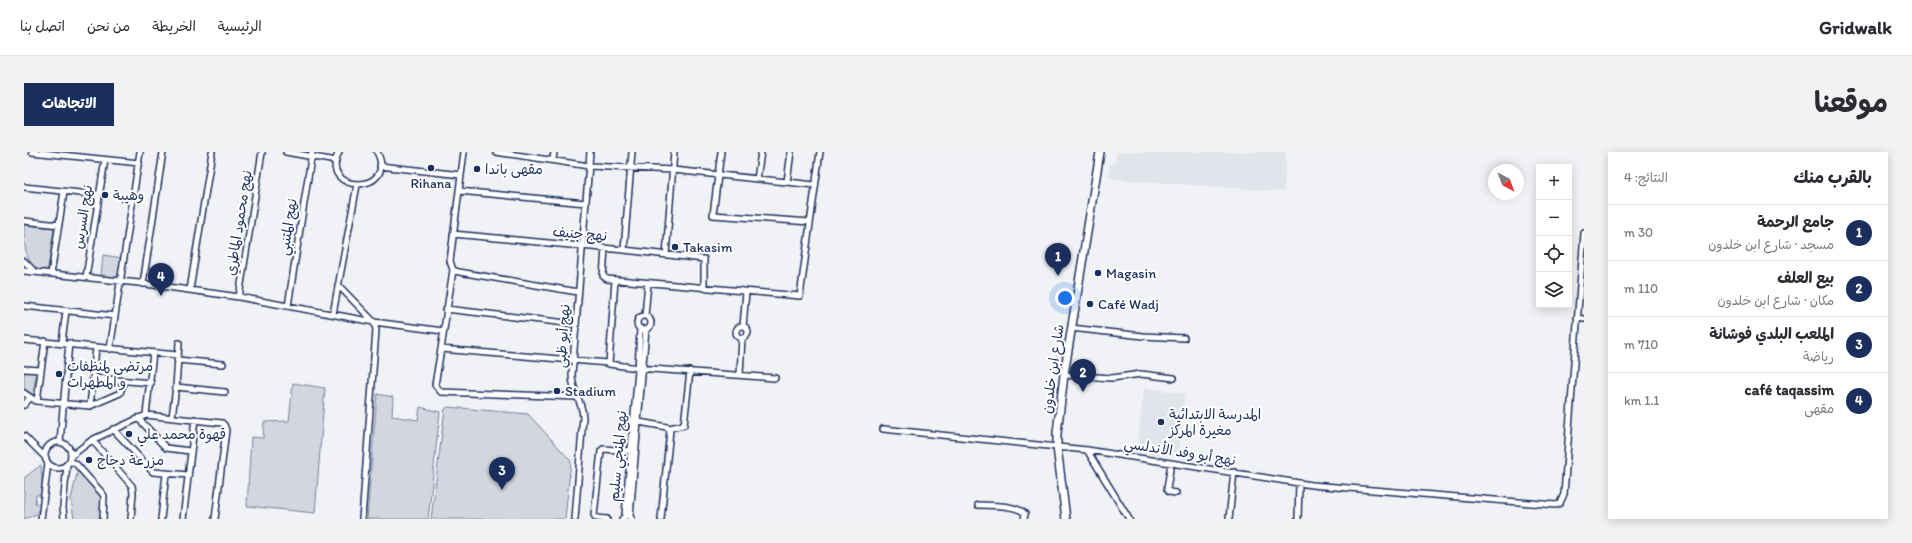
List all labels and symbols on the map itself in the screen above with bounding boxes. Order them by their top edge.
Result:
place label: مقهى باندا [485,161,543,178]
marker: Rihana [426,163,436,173]
marker: مقهى باندا [472,164,482,174]
north arrow [1488,164,1524,200]
street label: نهج محمود الماطري [222,169,258,277]
place label: Rihana [410,175,452,192]
street label: نهج السرس [70,184,97,250]
place label: وهيبة [113,187,144,204]
marker: وهيبة [100,190,110,200]
street label: نهج المتنبي [275,197,305,257]
street label: نهج جنيف [552,223,608,246]
place label: Takasim [683,239,733,256]
marker: Takasim [670,242,680,252]
pin: 1 [1045,243,1071,276]
pin: 4 [148,263,174,296]
place label: Magasin [1106,265,1156,282]
marker: Magasin [1093,268,1103,278]
your location [1055,288,1075,308]
place label: Café Wadj [1098,296,1159,313]
marker: Café Wadj [1085,299,1095,309]
street label: نهج أبو ظبي [552,304,578,369]
street label: شارع ابن خلدون [1038,323,1069,415]
place label: مرتضى لمنظفات و المطهرات [67,358,153,391]
pin: 2 [1070,359,1096,392]
marker: مرتضى لمنظفات و المطهرات [54,369,64,379]
place label: Stadium [565,383,616,400]
marker: Stadium [552,386,562,396]
place label: المدرسة الابتدائية مغيرة المركز [1168,406,1261,439]
street label: نهج المنجي سليم [606,410,634,503]
marker: المدرسة الابتدائية مغيرة المركز [1156,417,1166,427]
place label: قهوة محمد علي [137,426,226,447]
marker: قهوة محمد علي [124,429,134,439]
street label: نهج أبو وفد الأندلسي [1122,434,1237,473]
place label: مزرعة دجاج [97,452,164,470]
marker: مزرعة دجاج [84,455,94,465]
pin: 3 [489,457,515,490]

